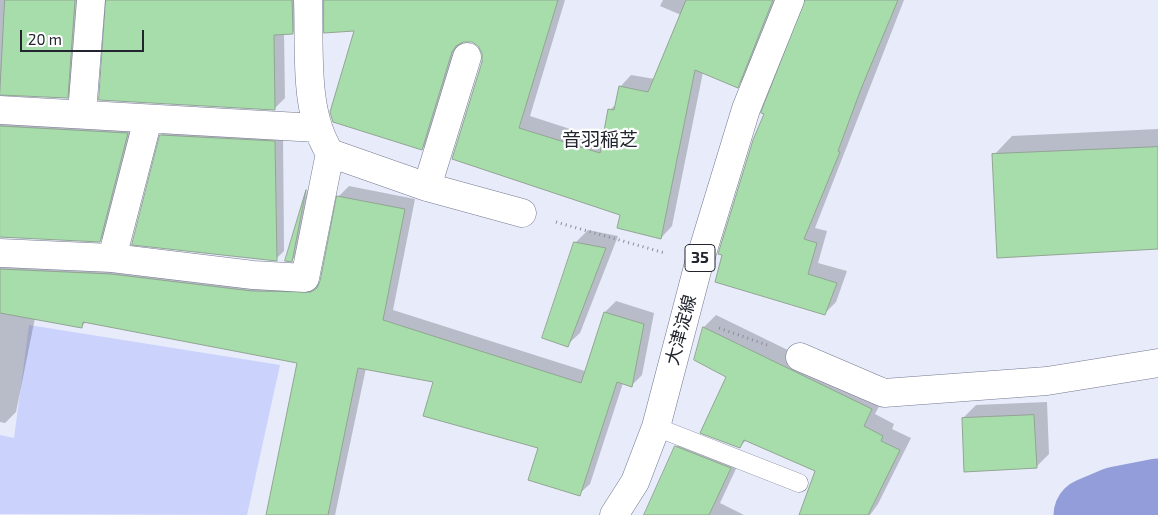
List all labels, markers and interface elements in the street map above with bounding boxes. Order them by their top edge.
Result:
scale bar [22,20,146,52]
text: 20 m [28,30,62,48]
district label: 音羽稲芝 [562,129,638,151]
road number: 35 [685,244,715,272]
street label: 大津淀線 [661,292,701,368]

